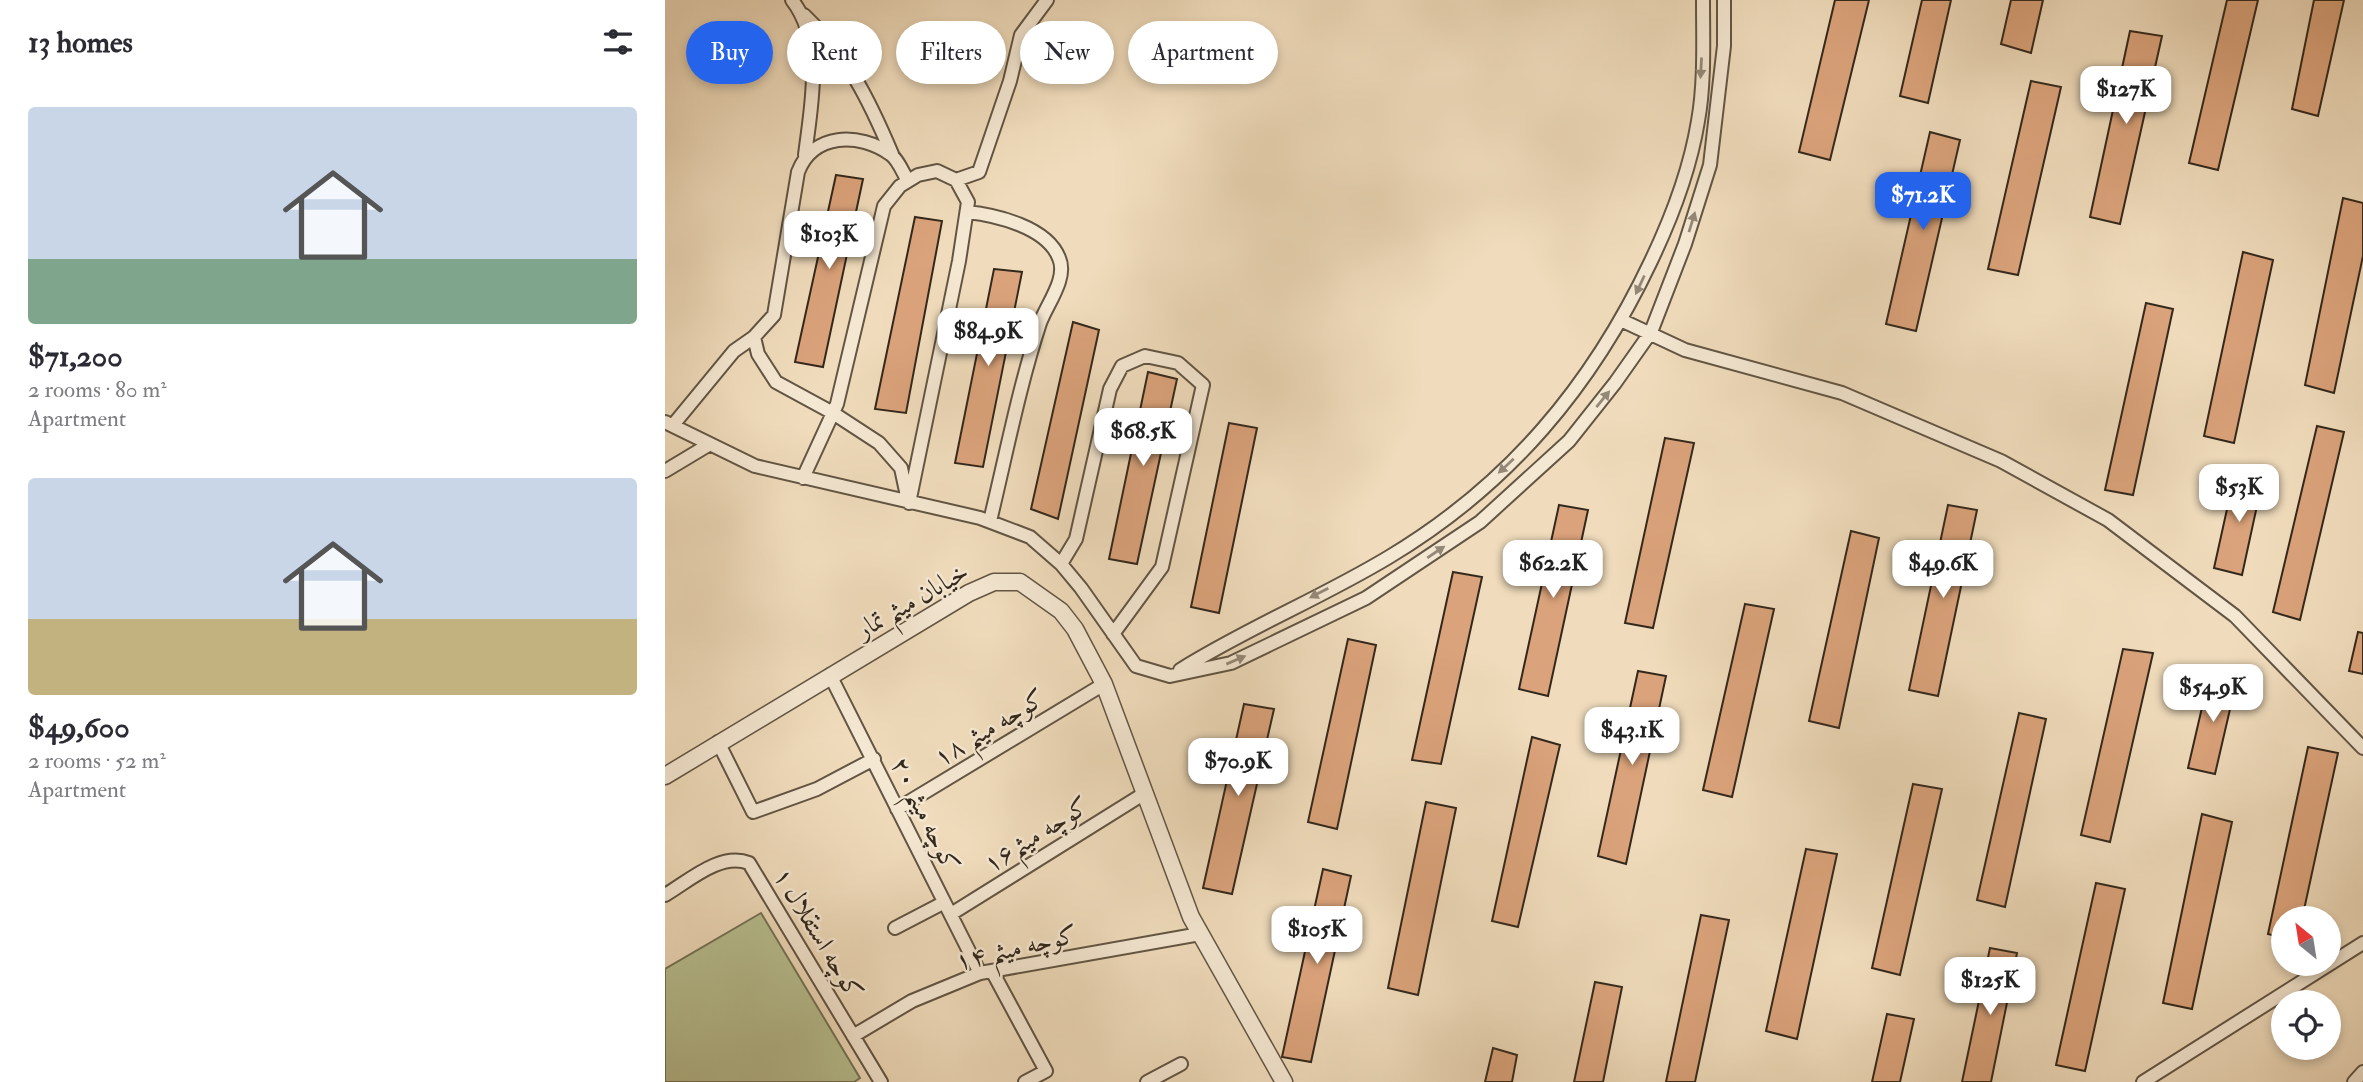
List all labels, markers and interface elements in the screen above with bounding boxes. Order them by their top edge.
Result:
chip: Buy [686,21,773,84]
chip: Rent [787,21,882,84]
chip: Filters [896,21,1006,84]
chip: New [1020,21,1114,84]
chip: Apartment [1128,21,1278,84]
icon: filters [599,23,637,61]
text: 13 homes [28,24,133,61]
one-way arrow [1695,57,1706,79]
pin: $127K [2077,66,2175,126]
text: $127K [2096,74,2156,103]
icon: home [270,152,396,278]
pin: $71.2K [1866,173,1980,232]
text: $71.2K [1891,180,1955,209]
pin: $103K [780,212,878,271]
one-way arrow [1687,212,1698,233]
text: $103K [800,219,858,248]
one-way arrow [1634,275,1646,295]
pin: $84.9K [931,308,1045,368]
text: $84.9K [953,316,1023,345]
text: $71,200 [28,338,123,375]
text: 2 rooms · 80 m² [28,375,167,404]
one-way arrow [1595,390,1610,408]
text: Apartment [28,404,126,433]
pin: $68.5K [1086,408,1200,468]
text: $68.5K [1110,416,1176,445]
one-way arrow [1498,458,1515,474]
pin: $53K [2198,464,2280,524]
text: $53K [2215,472,2263,501]
icon: home [270,523,396,649]
pin: $62.2K [1496,540,1610,600]
pin: $49.6K [1886,540,2000,600]
one-way arrow [1427,545,1445,559]
text: $62.2K [1519,548,1587,577]
text: $49.6K [1908,548,1978,577]
street label: خیابان میثم تمار [848,556,979,655]
one-way arrow [1308,587,1328,599]
one-way arrow [1226,654,1247,665]
pin: $54.9K [2156,664,2270,724]
text: $54.9K [2179,672,2247,701]
street label: کوچه میثم ۱۸ [928,682,1056,781]
pin: $43.1K [1575,708,1689,767]
text: $49,600 [28,709,130,746]
text: $43.1K [1600,715,1664,744]
pin: $70.9K [1181,738,1295,798]
text: 2 rooms · 52 m² [28,746,166,775]
text: $70.9K [1204,746,1272,775]
street label: کوچه میثم ۲۰ [875,752,967,881]
text: Apartment [28,775,126,804]
street label: کوچه میثم۱۶ [978,790,1100,887]
street label: کوچه استقلال ۱ [765,862,870,1006]
pin: $105K [1268,906,1366,966]
north arrow [2271,906,2341,976]
map controls [2271,906,2341,1060]
text: $105K [1287,914,1347,943]
street label: کوچه میثم ۱۴ [952,918,1082,986]
pin: $125K [1941,958,2039,1017]
text: $125K [1960,965,2020,994]
button: locate [2271,990,2341,1060]

